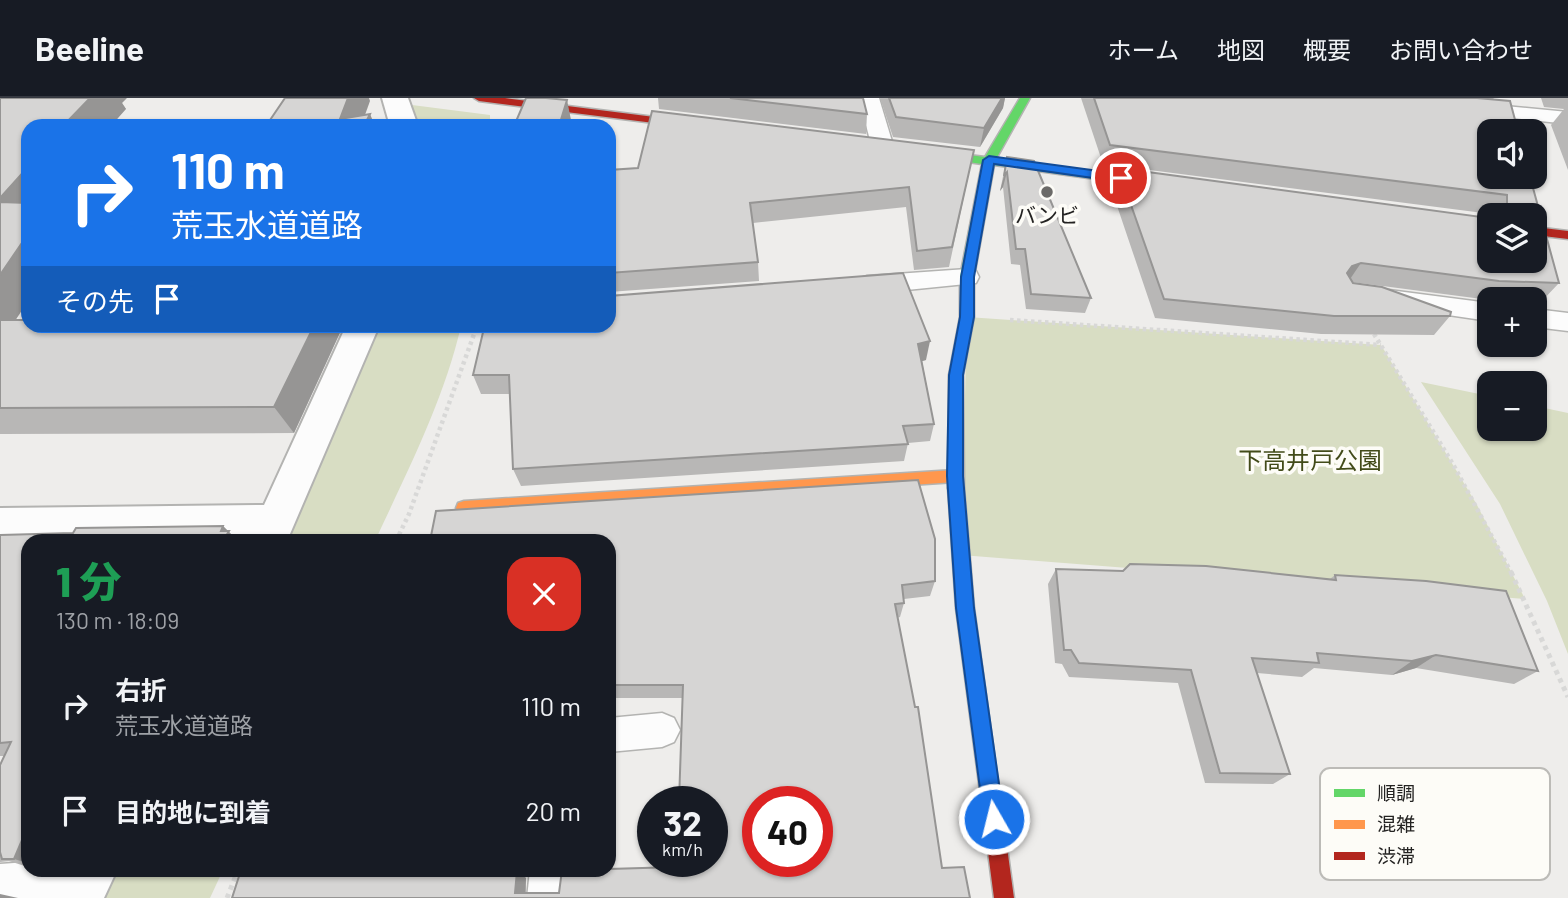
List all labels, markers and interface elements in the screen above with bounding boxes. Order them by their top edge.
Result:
text: Beeline [35,28,144,68]
text: ホーム [1108,35,1179,64]
text: 地図 [1217,35,1265,64]
text: 概要 [1303,35,1351,64]
text: お問い合わせ [1389,35,1533,64]
map controls [1477,119,1547,441]
button: sound [1477,119,1547,189]
text: 110 m [171,140,285,199]
icon: right [56,147,147,238]
pin [1091,148,1151,208]
icon: arrive [1102,159,1140,197]
marker: バンビ [1039,184,1055,200]
place label: バンビ [1015,202,1079,227]
button: layers [1477,203,1547,273]
text: 荒玉水道道路 [171,205,363,243]
icon: arrive [148,280,186,318]
text: その先 [56,285,134,316]
button: + [1477,287,1547,357]
button: − [1477,371,1547,441]
park label: 下高井戸公園 [1238,445,1382,474]
text: 1 分 [56,555,121,605]
button: close [507,557,581,631]
text: 130 m · 18:09 [56,606,179,634]
text: 右折 [115,674,167,705]
icon: right [56,687,94,725]
text: 110 m [521,690,581,721]
text: 荒玉水道道路 [115,711,253,739]
legend [1320,768,1550,880]
text: 順調 [1377,781,1415,804]
position arrow [957,782,1031,856]
speed limit sign: 40 [742,786,833,877]
icon: arrive [56,792,94,830]
text: 20 m [526,795,581,826]
text: 目的地に到着 [115,796,271,827]
text: 32 [663,801,702,843]
text: 混雑 [1377,812,1415,835]
text: km/h [662,838,703,860]
text: 渋滞 [1377,844,1415,867]

